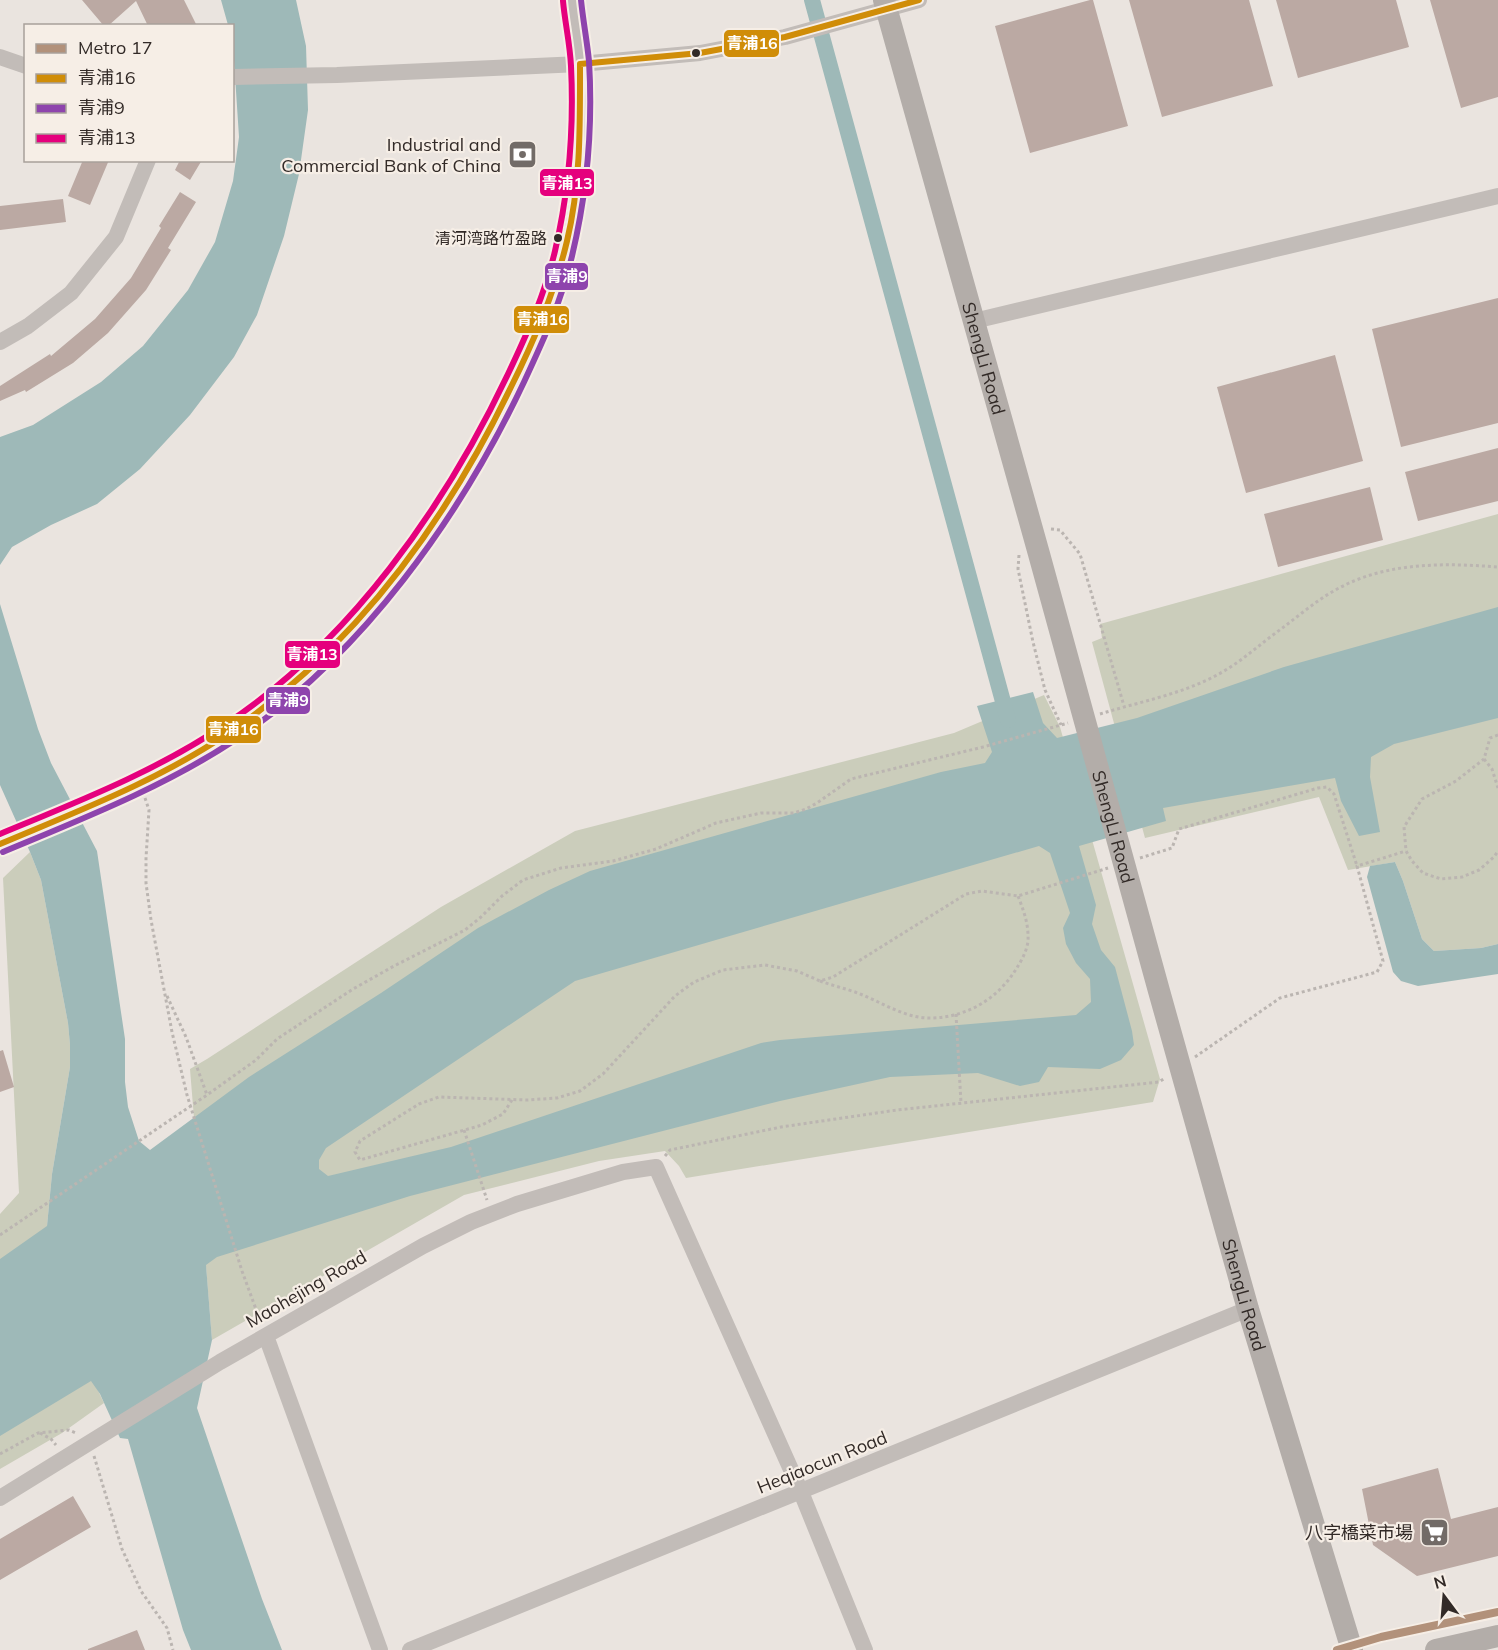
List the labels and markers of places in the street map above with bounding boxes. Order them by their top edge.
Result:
unlabelled marker [690,47,702,59]
place label: Industrial and Commercial Bank of China [281,133,501,177]
bank icon: Industrial and Commercial Bank of China [506,138,538,170]
place label: 清河湾路竹盈路 [435,228,547,248]
marker: 清河湾路竹盈路 [552,232,564,244]
supermarket icon: 八字橋菜市場 [1418,1516,1450,1548]
place label: 八字橋菜市場 [1305,1521,1413,1544]

